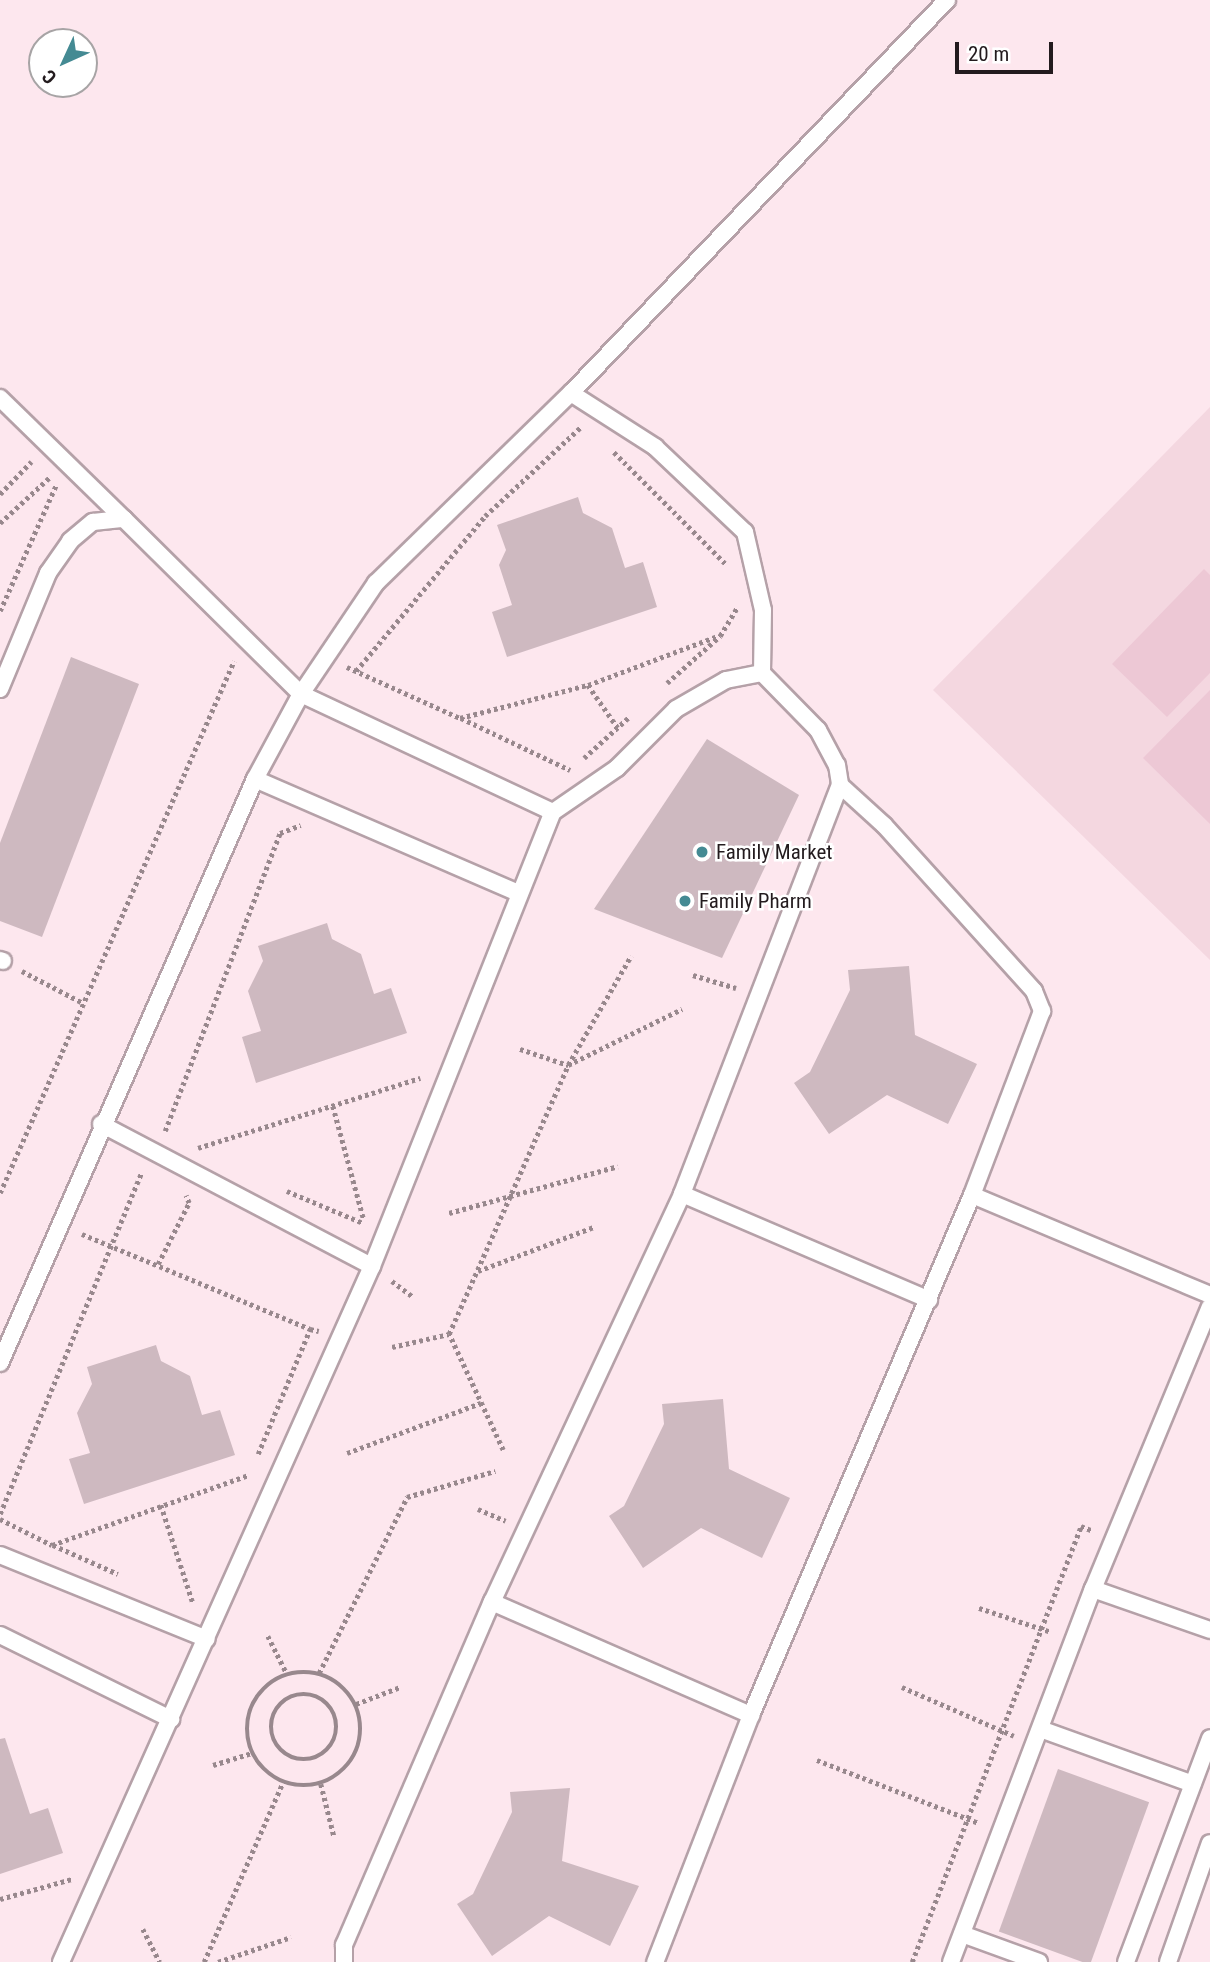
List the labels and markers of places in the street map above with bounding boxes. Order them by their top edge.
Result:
place label: Family Market [716,839,832,865]
marker: Family Market [694,844,710,860]
place label: Family Pharm [699,888,812,914]
marker: Family Pharm [677,893,693,909]

